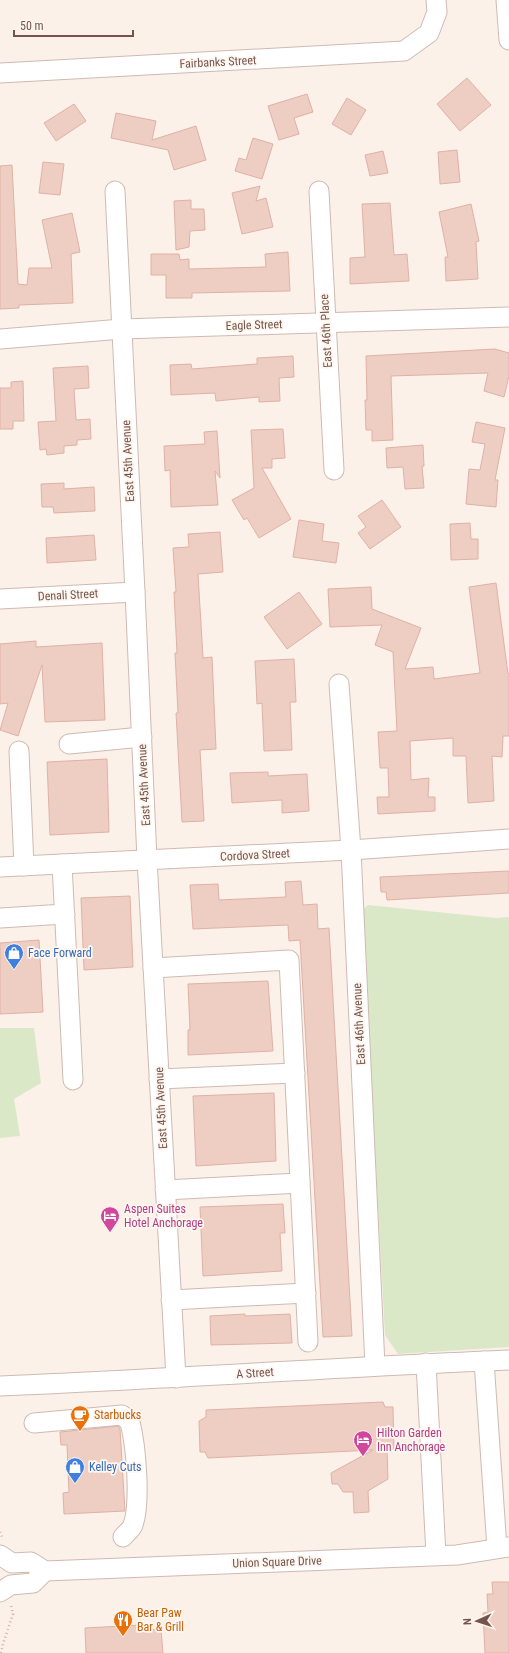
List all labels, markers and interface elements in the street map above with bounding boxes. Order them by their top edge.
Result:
scale bar [14,12,133,38]
text: 50 m [20,19,44,33]
street label: Fairbanks Street [179,53,257,71]
street label: East 46th Place [317,293,335,368]
street label: Eagle Street [225,317,283,333]
street label: East 45th Avenue [119,419,137,502]
street label: Denali Street [37,586,99,604]
street label: East 45th Avenue [135,743,153,826]
street label: Cordova Street [220,846,291,864]
shop icon: Face Forward [3,942,25,970]
place label: Face Forward [28,946,92,960]
street label: East 46th Avenue [350,982,368,1065]
street label: East 45th Avenue [152,1066,170,1149]
place label: Aspen Suites Hotel Anchorage [124,1202,203,1230]
hotel icon: Aspen Suites Hotel Anchorage [99,1205,121,1233]
street label: A Street [236,1365,275,1381]
cafe icon: Starbucks [69,1404,91,1432]
place label: Starbucks [94,1408,141,1422]
place label: Hilton Garden Inn Anchorage [377,1426,446,1454]
hotel icon: Hilton Garden Inn Anchorage [352,1429,374,1457]
shop icon: Kelley Cuts [64,1456,86,1484]
place label: Kelley Cuts [89,1460,141,1474]
street label: Union Square Drive [232,1553,322,1571]
north arrow [457,1601,497,1641]
place label: Bear Paw Bar & Grill [137,1606,184,1634]
restaurant icon: Bear Paw Bar & Grill [112,1609,134,1637]
text: N [461,1618,474,1625]

